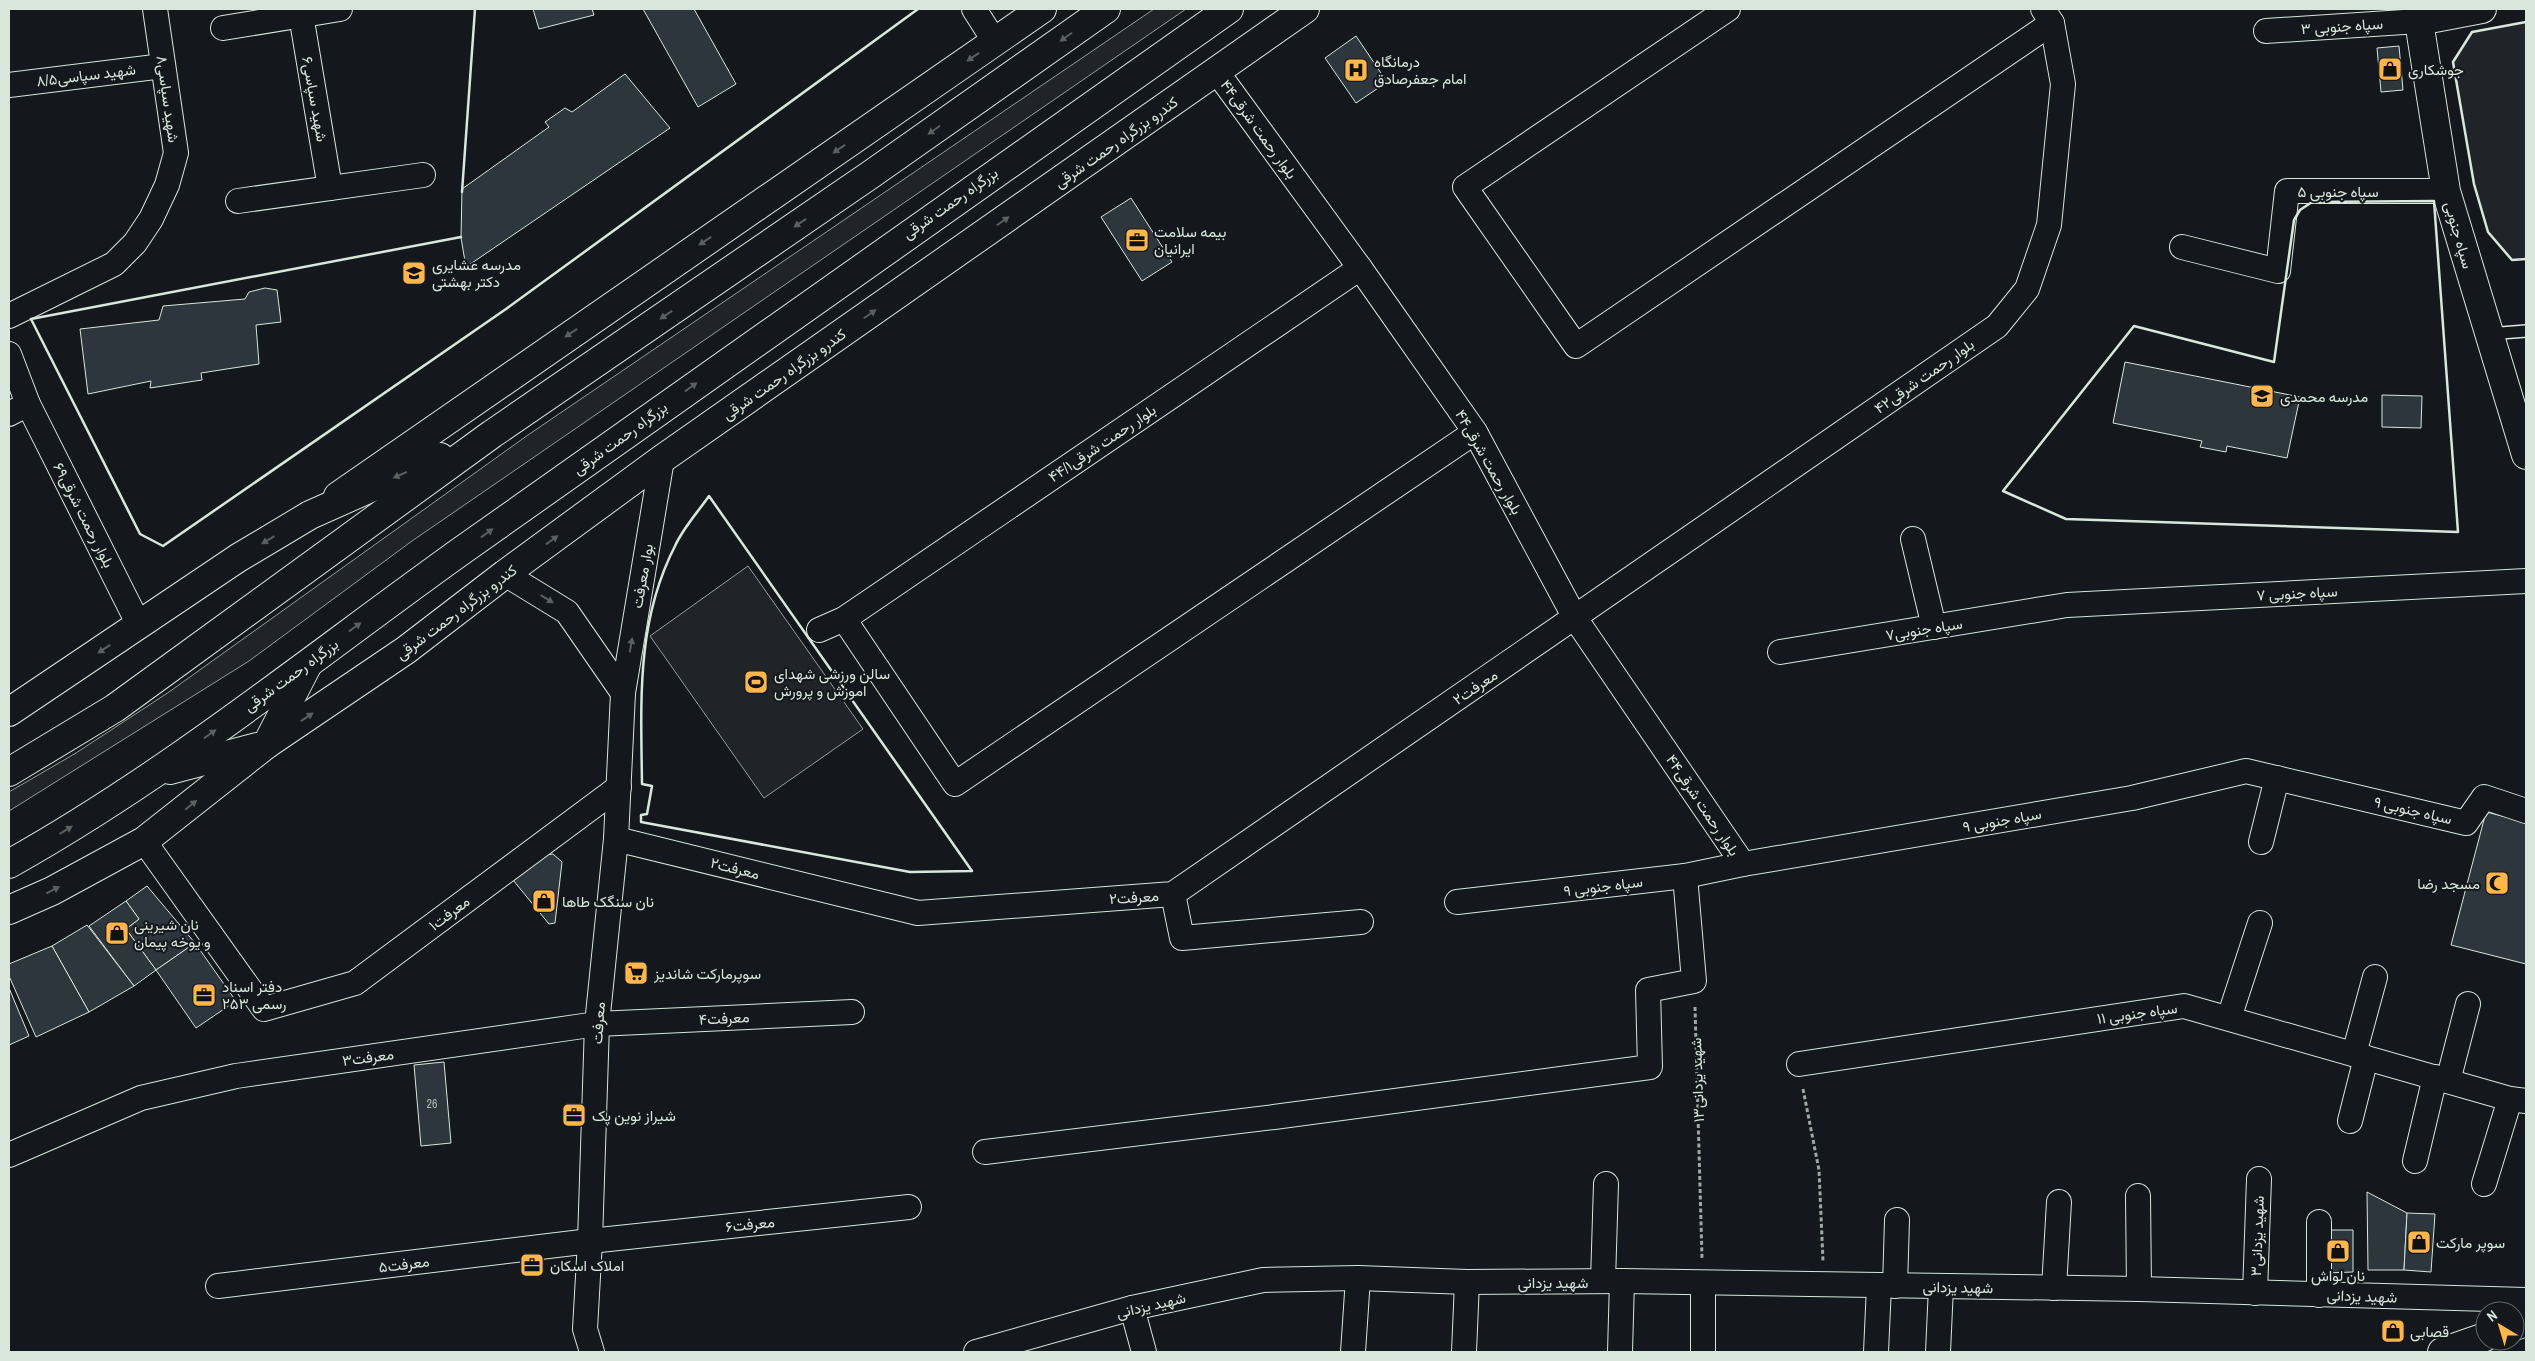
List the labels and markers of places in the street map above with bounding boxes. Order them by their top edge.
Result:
place label: درمانگاه امام جعفرصادق [1374,51,1467,89]
shop icon: جوشکاری [2377,56,2403,82]
hospital icon: درمانگاه امام جعفرصادق [1343,57,1369,83]
place label: جوشکاری [2408,59,2464,80]
place label: بیمه سلامت ایرانیان [1154,221,1226,259]
office icon: بیمه سلامت ایرانیان [1124,227,1150,253]
place label: مدرسه عشایری دکتر بهشتی [432,254,521,292]
school or university icon: مدرسه عشایری دکتر بهشتی [401,260,427,286]
school or university icon: مدرسه محمدی [2249,383,2275,409]
place label: مدرسه محمدی [2280,386,2368,407]
place label: سالن ورزشی شهدای اموزش و پرورش [774,663,890,701]
sports icon: سالن ورزشی شهدای اموزش و پرورش [743,669,769,695]
mosque icon: مسجد رضا [2484,870,2510,896]
place label: مسجد رضا [2417,873,2480,894]
shop icon: نان سنگک طاها [531,888,557,914]
place label: نان سنگک طاها [562,891,654,912]
place label: نان شیرینی و یوخه پیمان [134,914,211,952]
shop icon: نان شیرینی و یوخه پیمان [104,920,130,946]
supermarket icon: سوپرمارکت شاندیز [623,960,649,986]
place label: سوپرمارکت شاندیز [653,963,761,984]
place label: دفتر اسناد رسمی ۲۵۳ [222,976,286,1014]
office icon: دفتر اسناد رسمی ۲۵۳ [191,982,217,1008]
office icon: شیراز نوین پک [561,1102,587,1128]
place label: شیراز نوین پک [592,1105,676,1126]
shop icon: سوپر مارکت [2406,1229,2432,1255]
place label: سوپر مارکت [2436,1232,2505,1253]
shop icon: نان لواش [2325,1238,2351,1264]
office icon: املاک اسکان [519,1252,545,1278]
place label: املاک اسکان [550,1255,624,1276]
place label: نان لواش [2311,1265,2365,1286]
shop icon: قصابی [2380,1318,2406,1344]
place label: قصابی [2410,1321,2449,1342]

